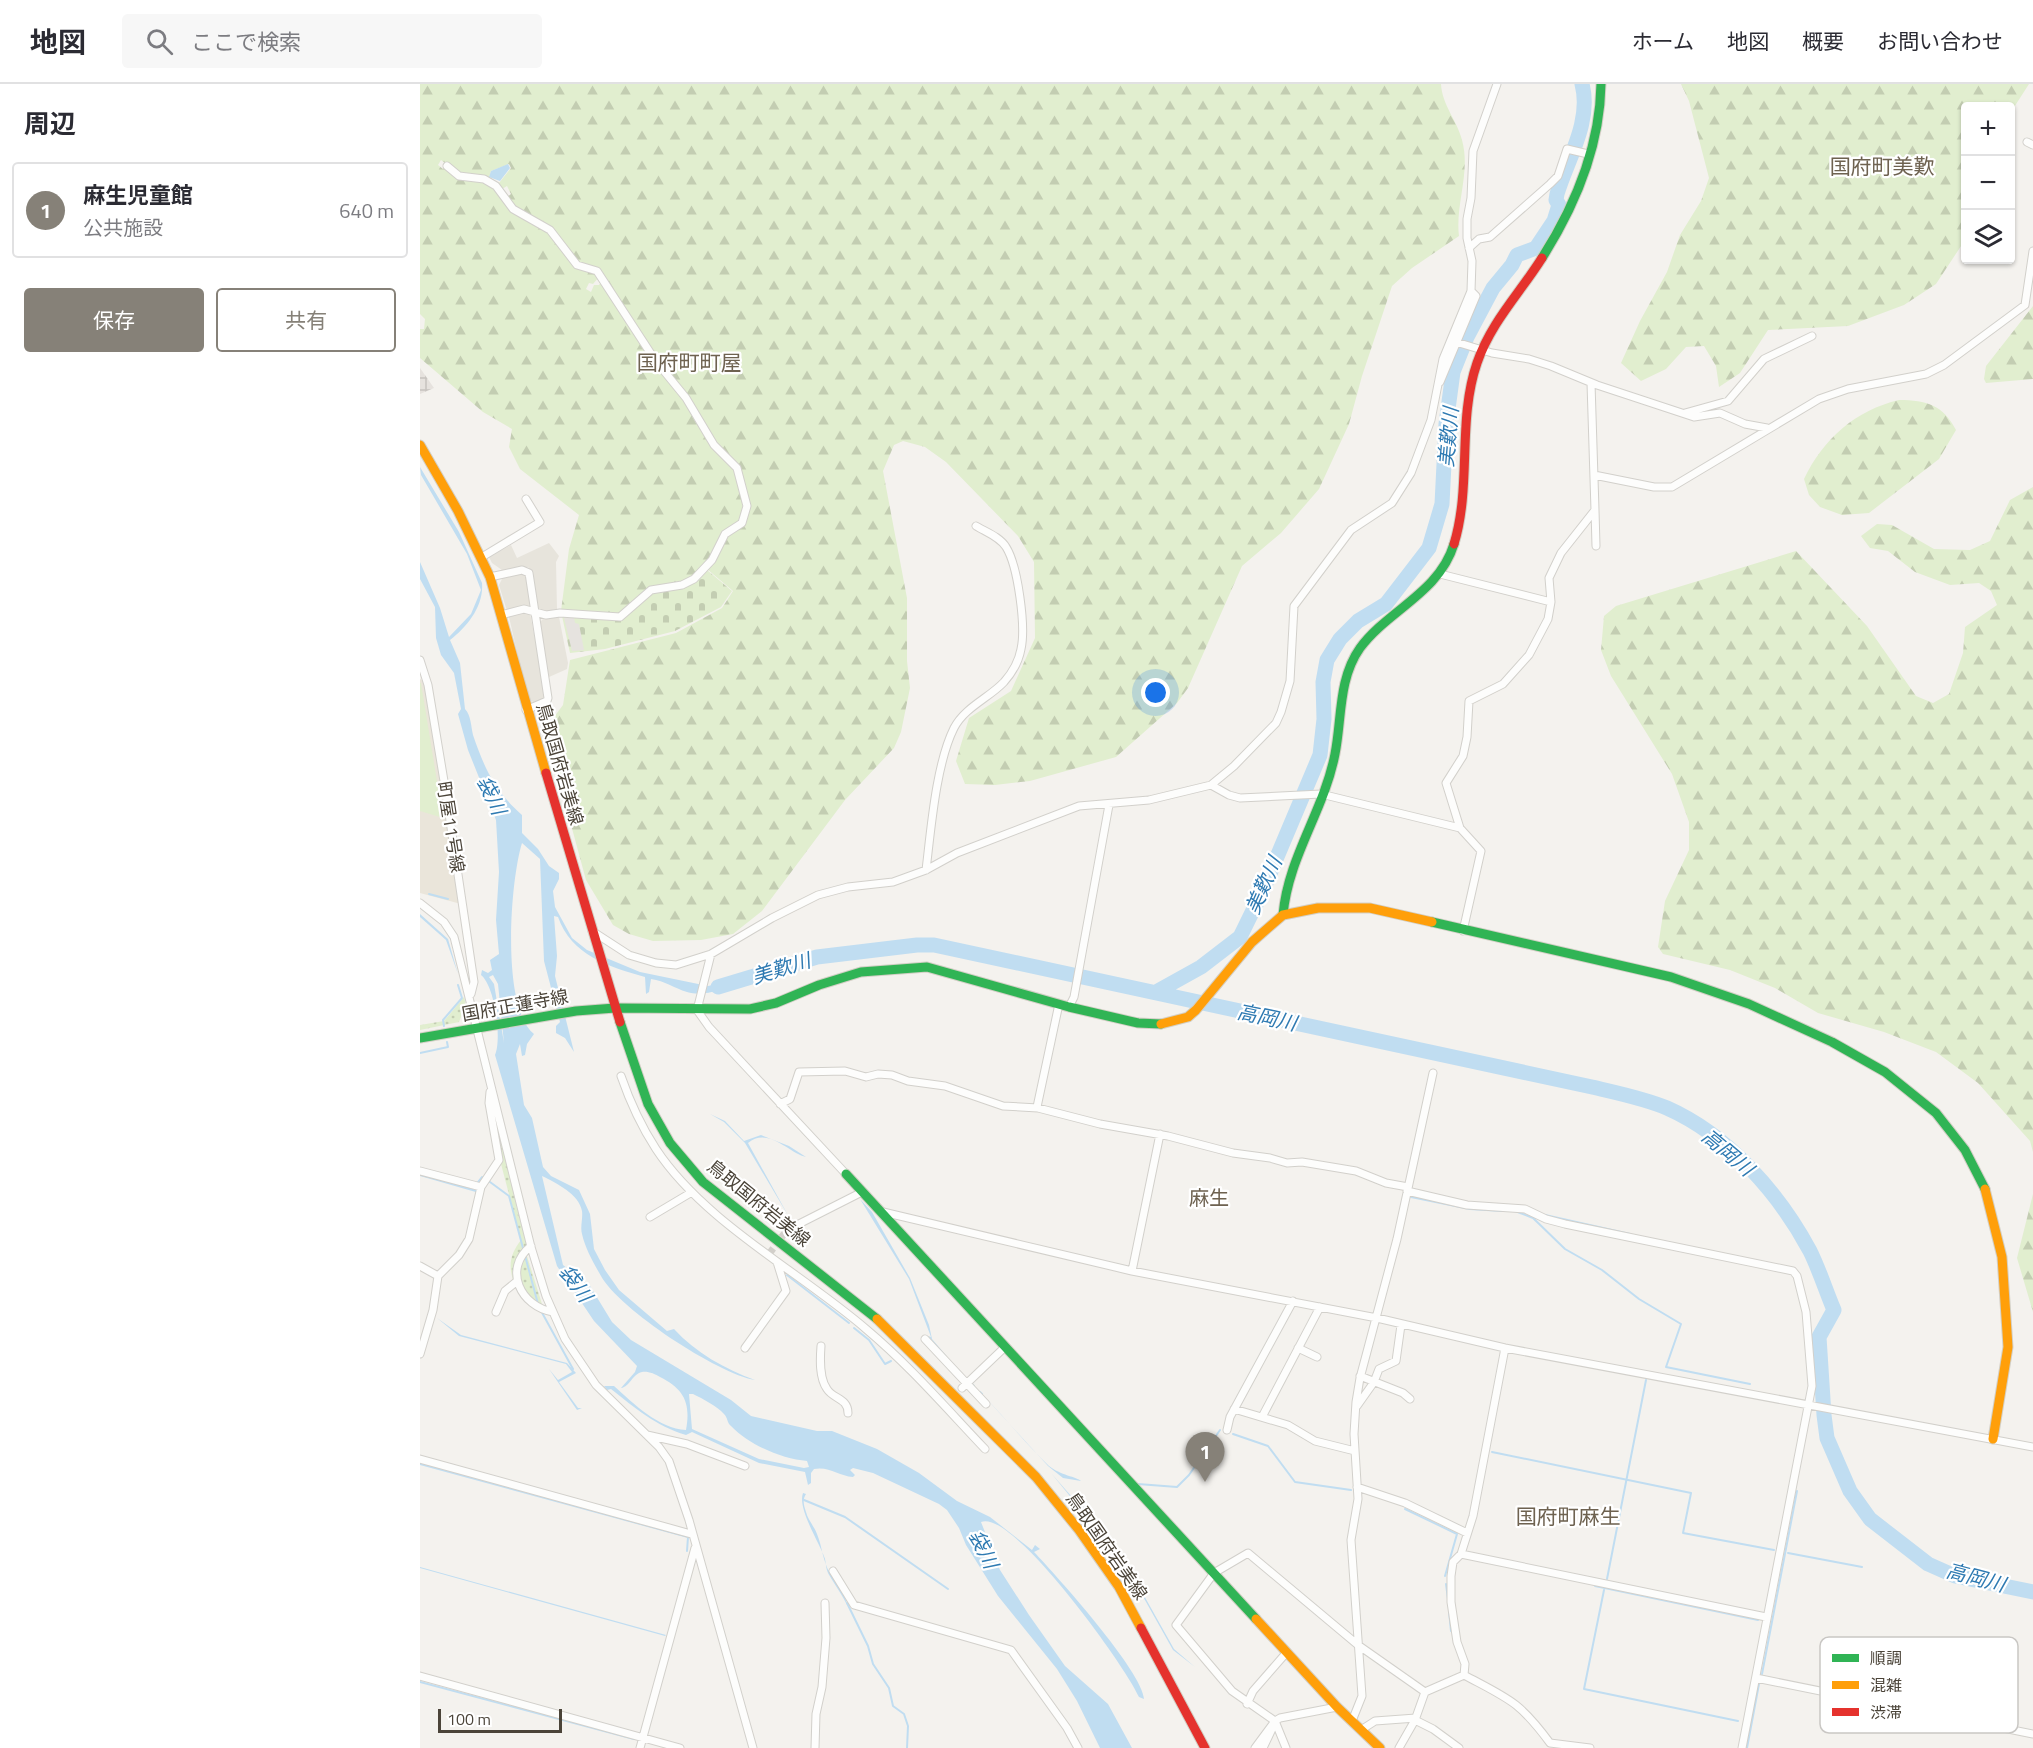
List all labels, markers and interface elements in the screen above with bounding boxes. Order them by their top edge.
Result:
search box [122,14,542,68]
text: 地図 [30,20,86,63]
icon: search [143,25,176,58]
text: ここで検索 [191,25,301,59]
text: ホーム [1632,25,1694,57]
text: 地図 [1727,25,1769,57]
text: 概要 [1802,25,1844,57]
text: お問い合わせ [1877,25,2003,57]
map controls [1961,102,2015,264]
button: + [1961,102,2015,156]
text: 周辺 [24,104,76,143]
district label: 国府町美歎 [1830,150,1935,182]
button: − [1961,156,2015,210]
text: 麻生児童館 [83,178,193,212]
text: 1 [40,195,51,226]
text: 640 m [339,195,394,226]
button: layers [1961,210,2015,264]
text: 公共施設 [83,212,163,243]
button: 保存 [24,288,204,352]
button: 共有 [216,288,396,352]
district label: 国府町町屋 [637,346,742,378]
water label: 美歎川 [1430,404,1466,468]
your location [1141,678,1170,707]
street label: 鳥取国府岩美線 [530,700,590,828]
water label: 袋川 [469,770,515,821]
street label: 町屋11号線 [430,779,472,875]
water label: 美歎川 [1237,849,1290,919]
water label: 美歎川 [748,944,816,992]
street label: 国府正蓮寺線 [459,982,571,1028]
water label: 高岡川 [1234,996,1302,1039]
water label: 高岡川 [1695,1121,1762,1184]
street label: 鳥取国府岩美線 [702,1153,816,1253]
district label: 麻生 [1189,1182,1229,1213]
water label: 袋川 [552,1258,601,1310]
pin: 1 [1186,1432,1224,1482]
street label: 鳥取国府岩美線 [1060,1487,1154,1605]
district label: 国府町麻生 [1516,1500,1621,1532]
water label: 袋川 [961,1524,1008,1576]
water label: 高岡川 [1943,1554,2011,1600]
legend [1820,1637,2018,1733]
text: 順調 [1870,1646,1902,1670]
text: 混雑 [1870,1673,1902,1697]
text: 渋滞 [1870,1700,1902,1724]
scale bar [438,1706,562,1734]
text: 100 m [447,1707,491,1731]

